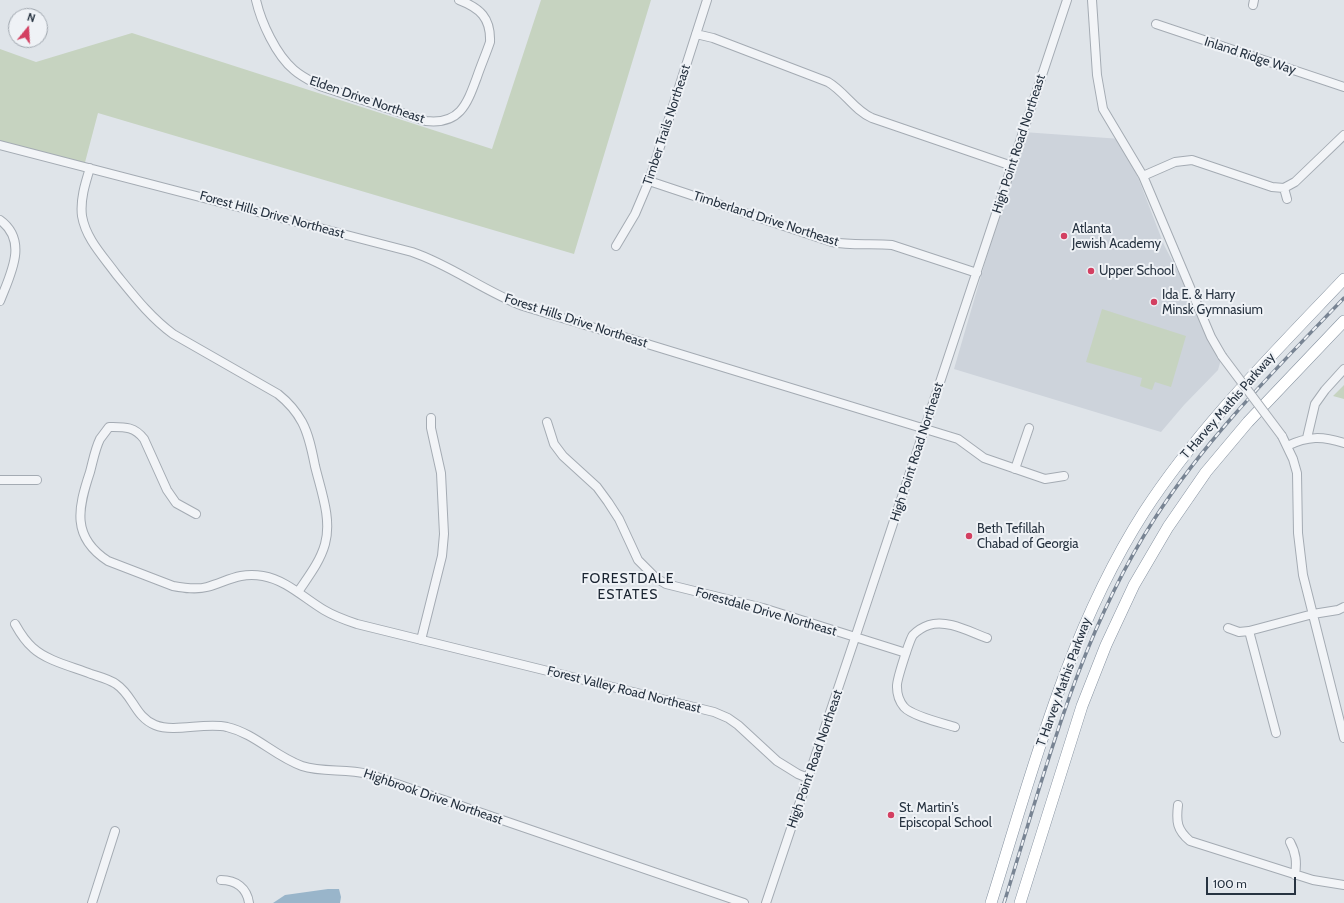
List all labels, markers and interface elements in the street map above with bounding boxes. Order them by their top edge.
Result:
north arrow [8,8,48,48]
text: N [26,10,37,25]
street label: Inland Ridge Way [1202,34,1298,78]
street label: Timber Trails Northeast [640,63,694,187]
street label: High Point Road Northeast [989,72,1049,216]
street label: Elden Drive Northeast [307,73,427,127]
street label: Forest Hills Drive Northeast [198,188,346,242]
street label: Timberland Drive Northeast [691,188,841,250]
place label: Atlanta Jewish Academy [1072,221,1161,252]
marker: Atlanta Jewish Academy [1059,231,1069,241]
place label: Upper School [1099,263,1174,279]
marker: Upper School [1086,266,1096,276]
place label: Ida E. & Harry Minsk Gymnasium [1162,287,1263,318]
street label: Forest Hills Drive Northeast [503,291,649,351]
marker: Ida E. & Harry Minsk Gymnasium [1149,297,1159,307]
street label: T Harvey Mathis Parkway [1177,350,1279,462]
street label: High Point Road Northeast [887,380,947,524]
place label: Beth Tefillah Chabad of Georgia [977,521,1078,552]
marker: Beth Tefillah Chabad of Georgia [964,531,974,541]
district label: FORESTDALE ESTATES [581,571,675,604]
street label: Forestdale Drive Northeast [694,584,838,640]
street label: T Harvey Mathis Parkway [1033,615,1095,749]
street label: Forest Valley Road Northeast [546,663,702,717]
street label: High Point Road Northeast [784,688,846,830]
street label: Highbrook Drive Northeast [361,766,505,828]
place label: St. Martin's Episcopal School [899,800,992,831]
marker: St. Martin's Episcopal School [886,810,896,820]
scale bar [1208,869,1298,895]
text: 100 m [1213,876,1247,891]

